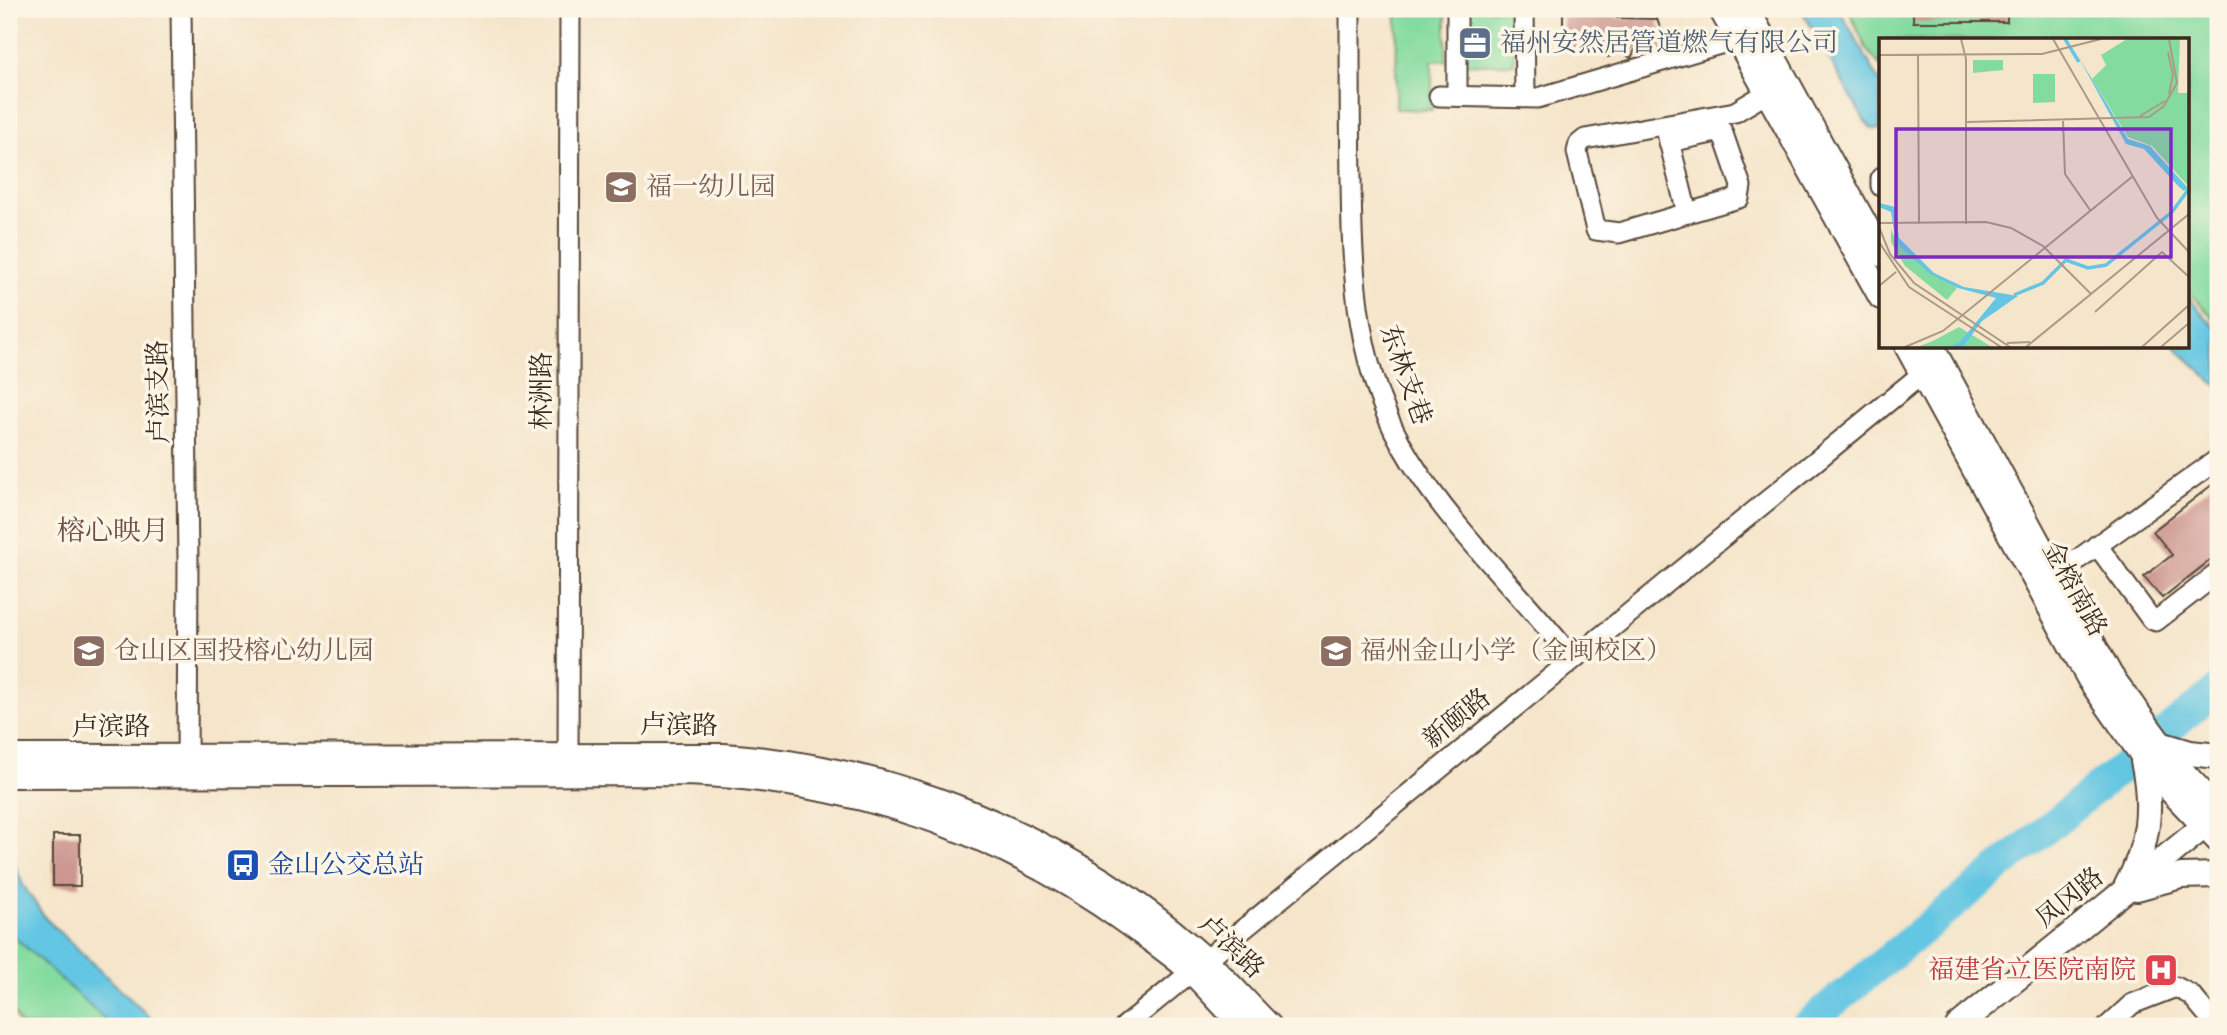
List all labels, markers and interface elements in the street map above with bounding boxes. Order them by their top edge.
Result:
office icon: 福州安然居管道燃气有限公司 [1456,24,1494,62]
place label: 福州安然居管道燃气有限公司 [1500,27,1838,60]
inset map [1879,38,2188,348]
school or university icon: 福一幼儿园 [602,168,640,206]
place label: 福一幼儿园 [646,171,776,204]
street label: 东林支巷 [1372,320,1438,430]
street label: 卢滨支路 [142,340,176,444]
street label: 林洲路 [526,352,559,430]
district label: 榕心映月 [57,514,169,549]
street label: 金榕南路 [2034,536,2114,642]
school or university icon: 仓山区国投榕心幼儿园 [70,632,108,670]
school or university icon: 福州金山小学（金闽校区） [1317,632,1355,670]
place label: 仓山区国投榕心幼儿园 [114,635,374,668]
place label: 福州金山小学（金闽校区） [1360,635,1672,668]
street label: 新颐路 [1416,682,1498,756]
street label: 卢滨路 [640,709,718,743]
street label: 卢滨路 [72,711,150,744]
bus stop icon: 金山公交总站 [224,846,262,884]
place label: 金山公交总站 [268,849,424,882]
street label: 凤冈路 [2029,861,2111,935]
street label: 卢滨路 [1191,908,1271,986]
hospital icon: 福建省立医院南院 [2142,951,2180,989]
place label: 福建省立医院南院 [1928,954,2136,987]

